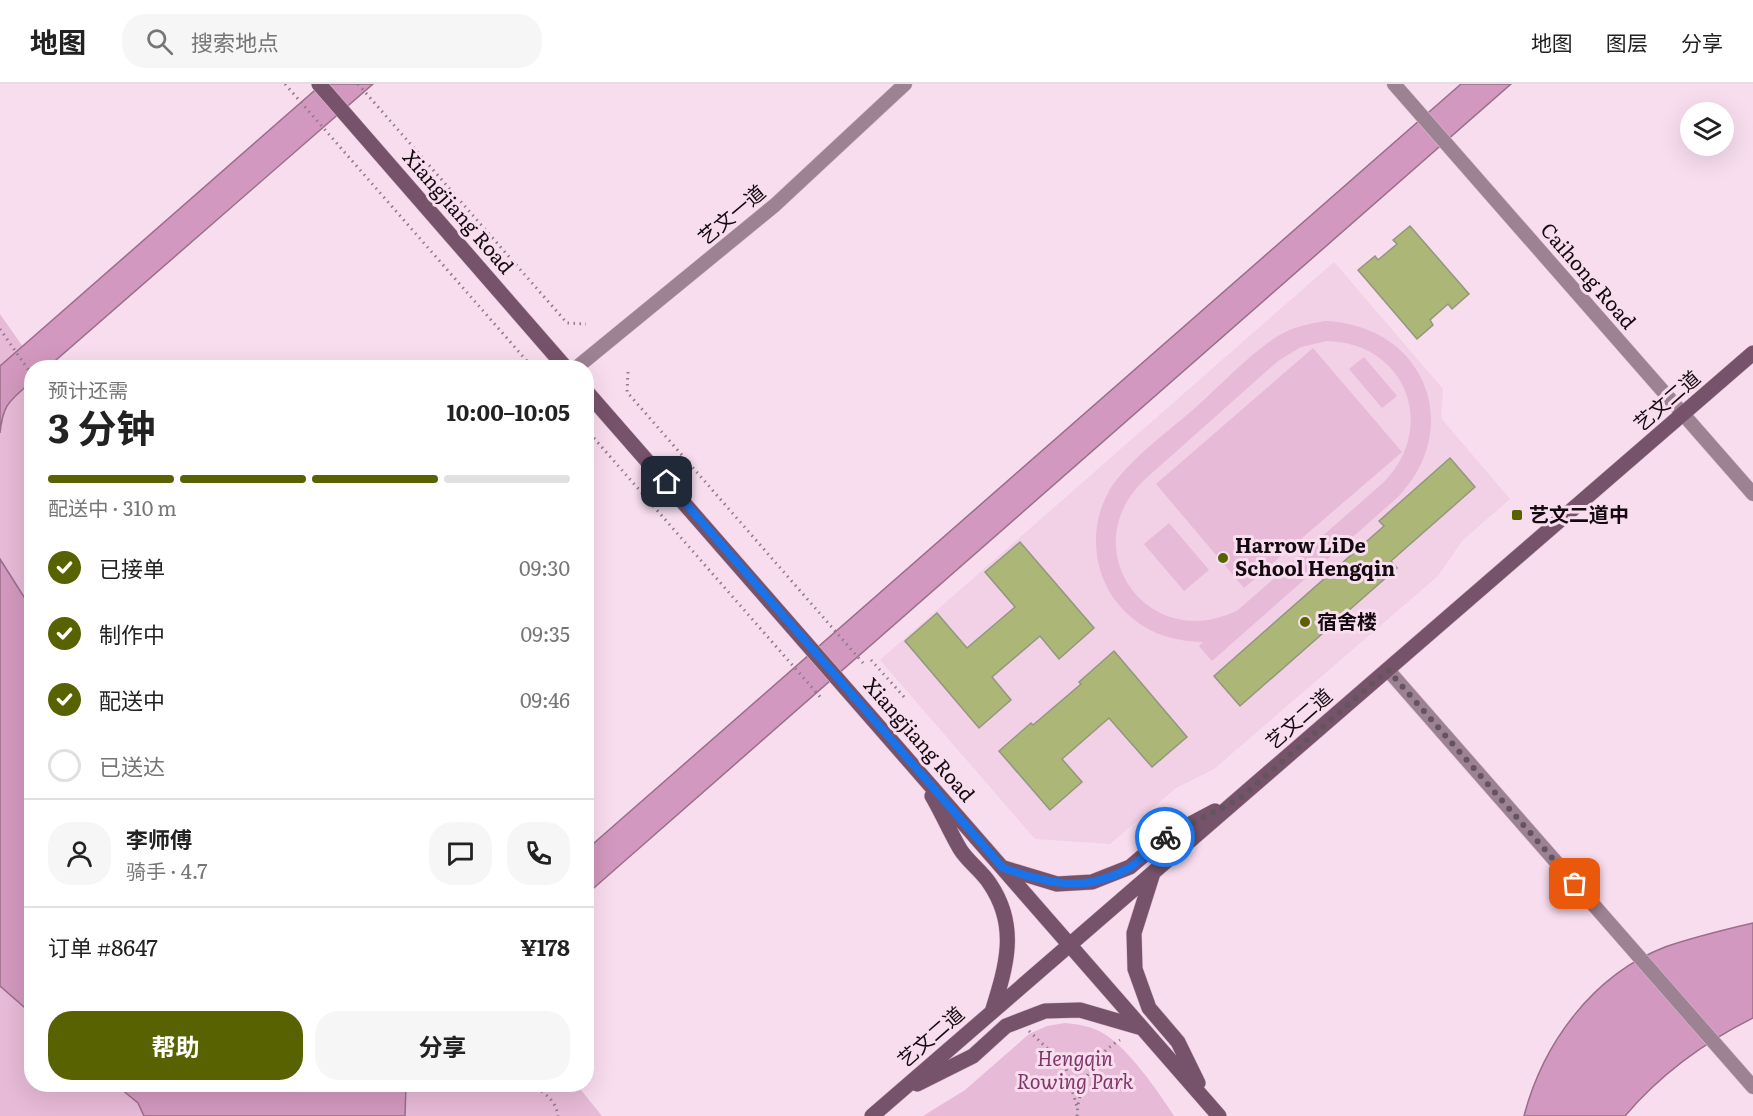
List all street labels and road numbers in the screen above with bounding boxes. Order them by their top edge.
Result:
street label: Xiangjiang Road [397,142,522,279]
street label: 艺文一道 [690,176,771,251]
street label: Caihong Road [1535,215,1644,335]
street label: 艺文二道 [1626,362,1706,437]
street label: Xiangjiang Road [858,670,983,807]
street label: 艺文二道 [1258,680,1338,755]
street label: 艺文二道 [890,998,970,1073]

